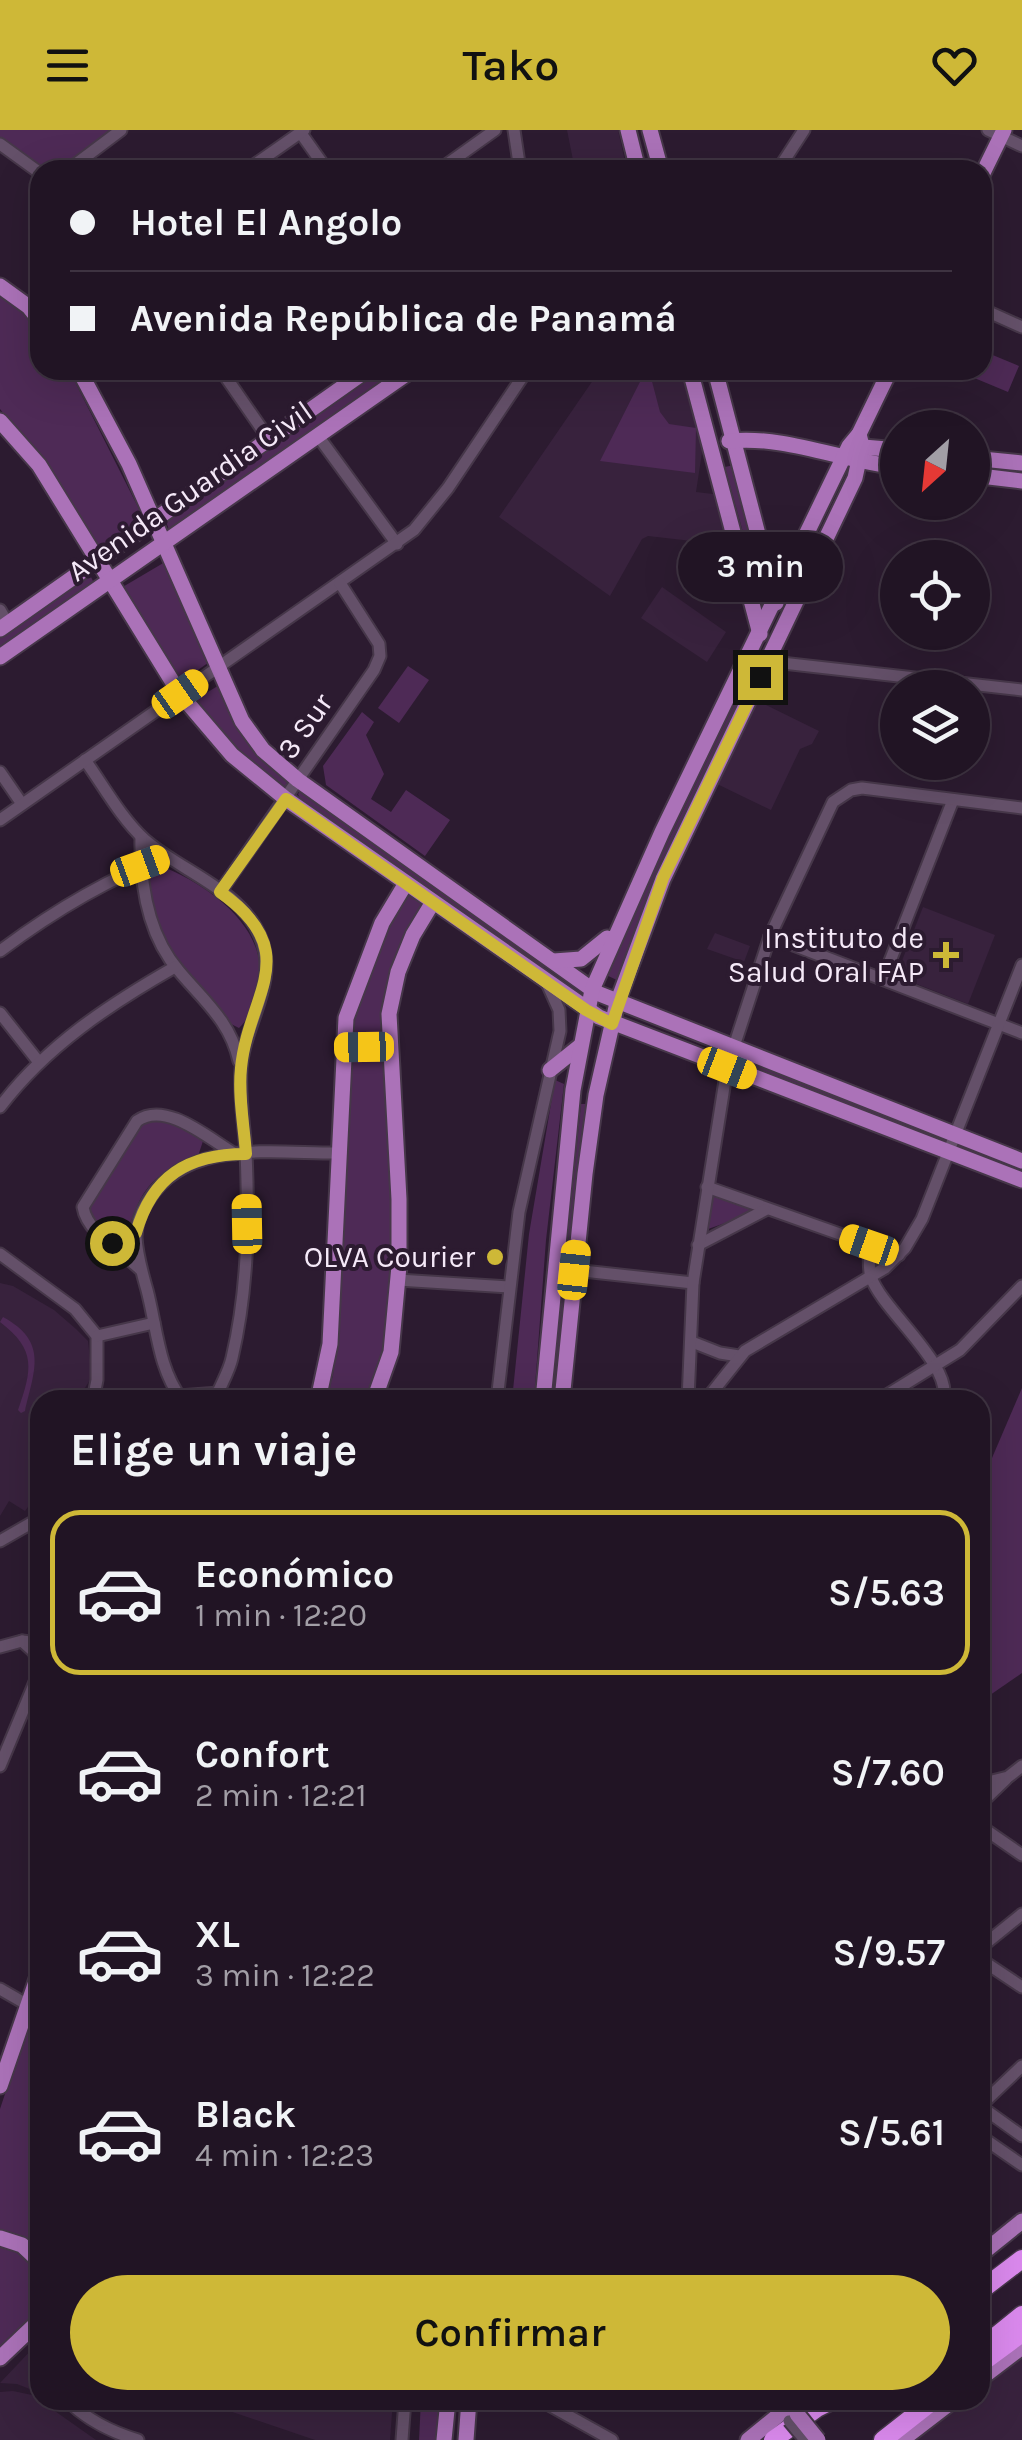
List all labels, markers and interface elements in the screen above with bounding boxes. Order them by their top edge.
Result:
icon: menu [40,38,95,93]
icon: heart [927,38,982,93]
text: Tako [463,39,559,91]
text: Hotel El Angolo [130,200,402,245]
text: Avenida República de Panamá [130,296,677,341]
street label: Avenida Guardia Civil [61,393,319,589]
north arrow [880,410,990,520]
map controls [880,410,990,780]
callout: 3 min [678,532,842,602]
button: locate [880,540,990,650]
text: 3 min [717,548,804,585]
route end [738,655,783,700]
car [147,665,213,723]
button: layers [880,670,990,780]
street label: 3 Sur [270,686,340,766]
car [107,842,173,890]
place label: Instituto de Salud Oral FAP [728,920,924,990]
marker: Instituto de Salud Oral FAP [933,942,959,968]
car [334,1031,394,1063]
car [694,1043,760,1093]
car [231,1194,263,1254]
route start [90,1221,135,1266]
car [836,1221,902,1269]
place label: OLVA Courier [304,1239,475,1275]
car [556,1239,592,1301]
marker: OLVA Courier [484,1246,506,1268]
text: Elige un viaje [70,1424,357,1476]
icon: car [75,1548,165,1638]
text: Económico [195,1552,394,1597]
text: S/5.63 [828,1570,945,1615]
text: 1 min · 12:20 [195,1597,367,1634]
icon: car [75,1728,165,1818]
text: Confort [195,1732,330,1777]
text: S/7.60 [831,1750,945,1795]
text: 2 min · 12:21 [195,1777,366,1814]
icon: car [75,1908,165,1998]
text: XL [195,1912,240,1957]
text: S/9.57 [832,1930,945,1975]
text: 3 min · 12:22 [195,1957,375,1994]
icon: car [75,2088,165,2178]
text: Black [195,2092,296,2137]
text: S/5.61 [838,2110,945,2155]
text: 4 min · 12:23 [195,2137,374,2174]
button: Confirmar [70,2275,950,2390]

